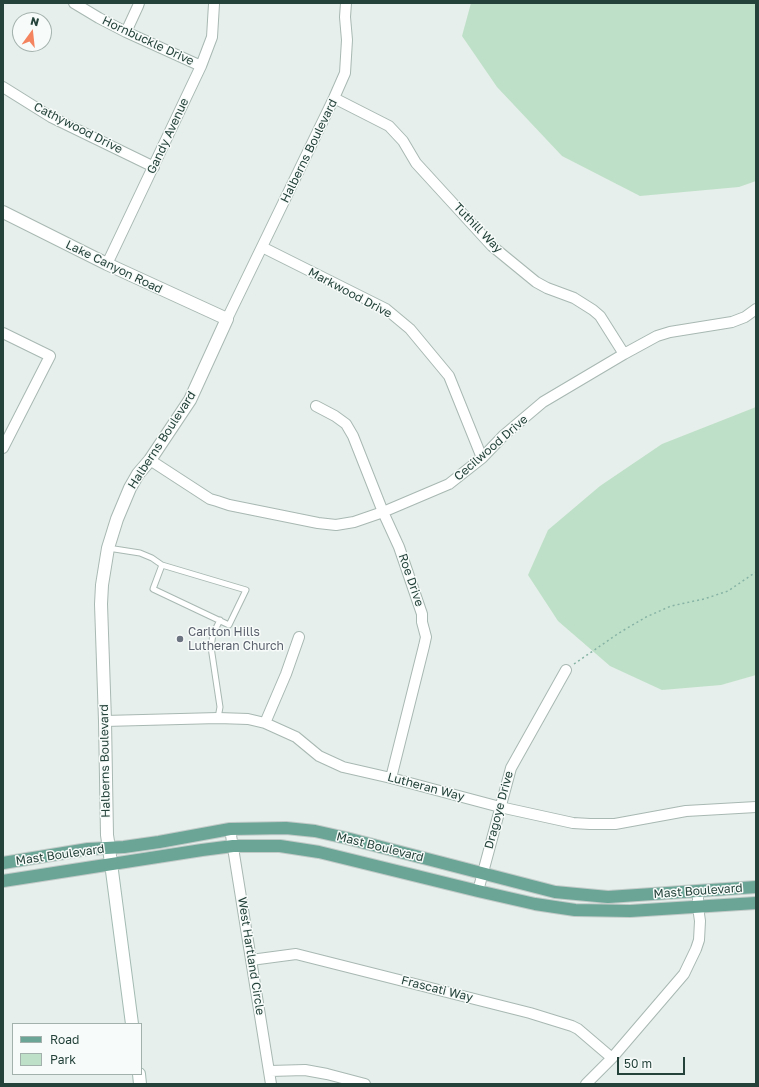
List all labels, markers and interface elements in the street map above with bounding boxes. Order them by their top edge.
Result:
north arrow [12,12,52,52]
street label: Hornbuckle Drive [100,13,196,69]
text: N [29,14,41,28]
street label: Gandy Avenue [144,96,192,176]
street label: Halberns Boulevard [278,97,340,205]
street label: Cathywood Drive [31,99,125,157]
street label: Tuthill Way [451,200,505,256]
street label: Lake Canyon Road [63,237,165,297]
street label: Markwood Drive [306,265,394,321]
street label: Halberns Boulevard [125,388,199,492]
street label: Cecilwood Drive [451,412,531,484]
street label: Roe Drive [395,552,427,608]
place label: Carlton Hills Lutheran Church [188,625,284,653]
marker: Carlton Hills Lutheran Church [175,634,185,644]
street label: Halberns Boulevard [97,704,113,818]
street label: Dragoye Drive [482,769,516,851]
street label: Lutheran Way [386,770,466,804]
street label: Mast Boulevard [335,829,425,865]
street label: Mast Boulevard [15,842,105,868]
street label: Mast Boulevard [653,881,743,901]
street label: West Hartland Circle [235,896,267,1016]
street label: Frascati Way [400,973,474,1005]
legend [12,1023,142,1075]
text: Road [50,1032,79,1047]
scale bar [619,1049,687,1075]
text: Park [50,1052,76,1067]
text: 50 m [624,1056,652,1071]

